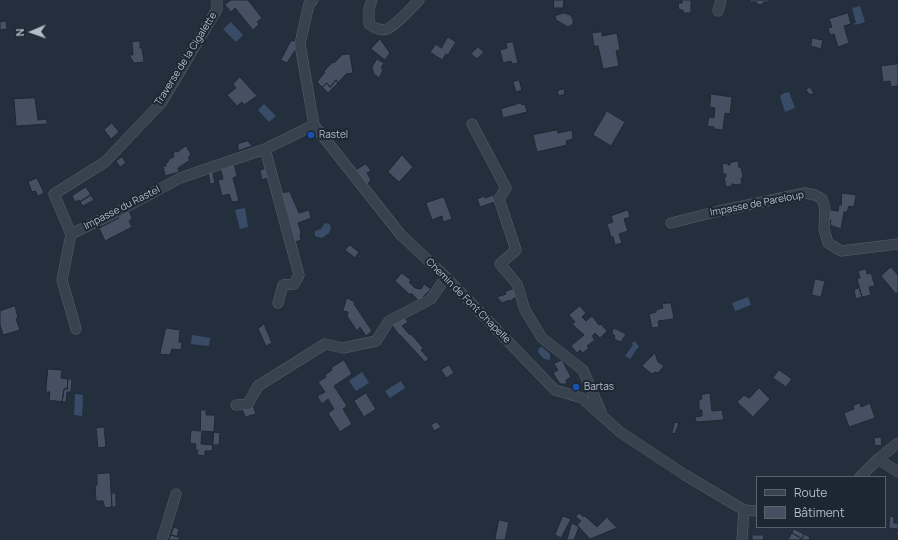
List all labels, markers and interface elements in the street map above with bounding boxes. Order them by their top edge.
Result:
street label: Traverse de la Cigalette [152,10,220,108]
north arrow [12,12,52,52]
text: N [12,28,27,37]
place label: Rastel [319,129,348,141]
marker: Rastel [306,130,316,140]
street label: Impasse du Rastel [82,184,162,232]
street label: Impasse de Pareloup [709,189,805,219]
street label: Chemin de Font Chapelle [423,256,513,346]
place label: Bartas [584,381,614,393]
marker: Bartas [571,382,581,392]
legend [756,476,886,528]
text: Route [794,484,827,501]
text: Bâtiment [794,504,845,521]

